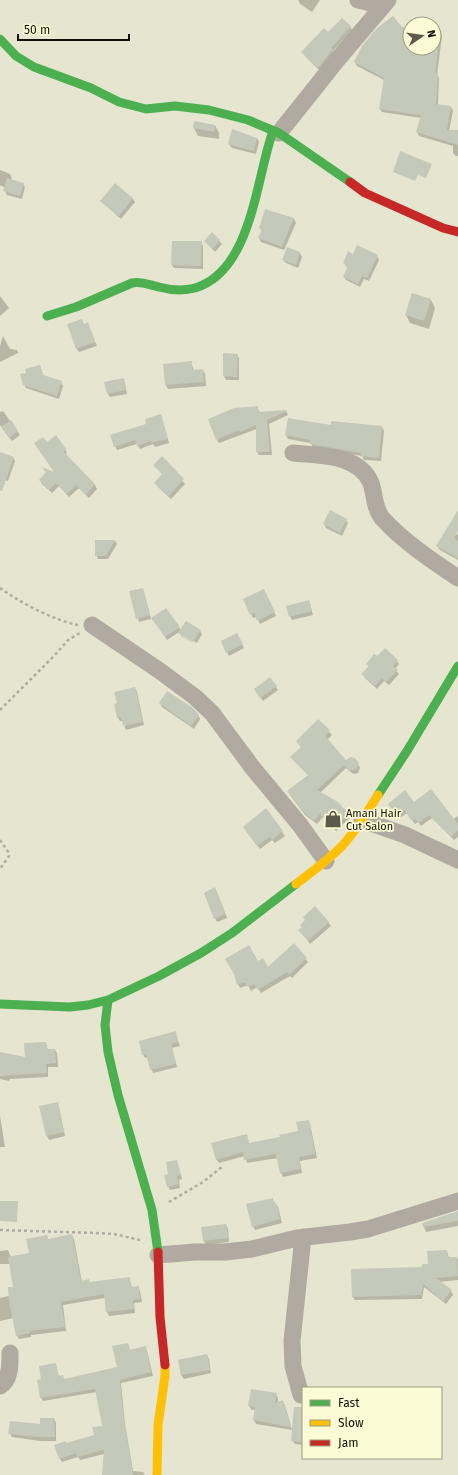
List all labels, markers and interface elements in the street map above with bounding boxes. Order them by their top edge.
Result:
scale bar [18,16,129,42]
north arrow [402,16,442,56]
text: 50 m [24,23,50,37]
text: N [424,29,438,39]
place label: Amani Hair Cut Salon [346,807,402,833]
shop icon: Amani Hair Cut Salon [323,809,343,829]
legend [302,1387,442,1459]
text: Fast [338,1396,360,1410]
text: Slow [338,1416,364,1430]
text: Jam [338,1436,358,1450]

